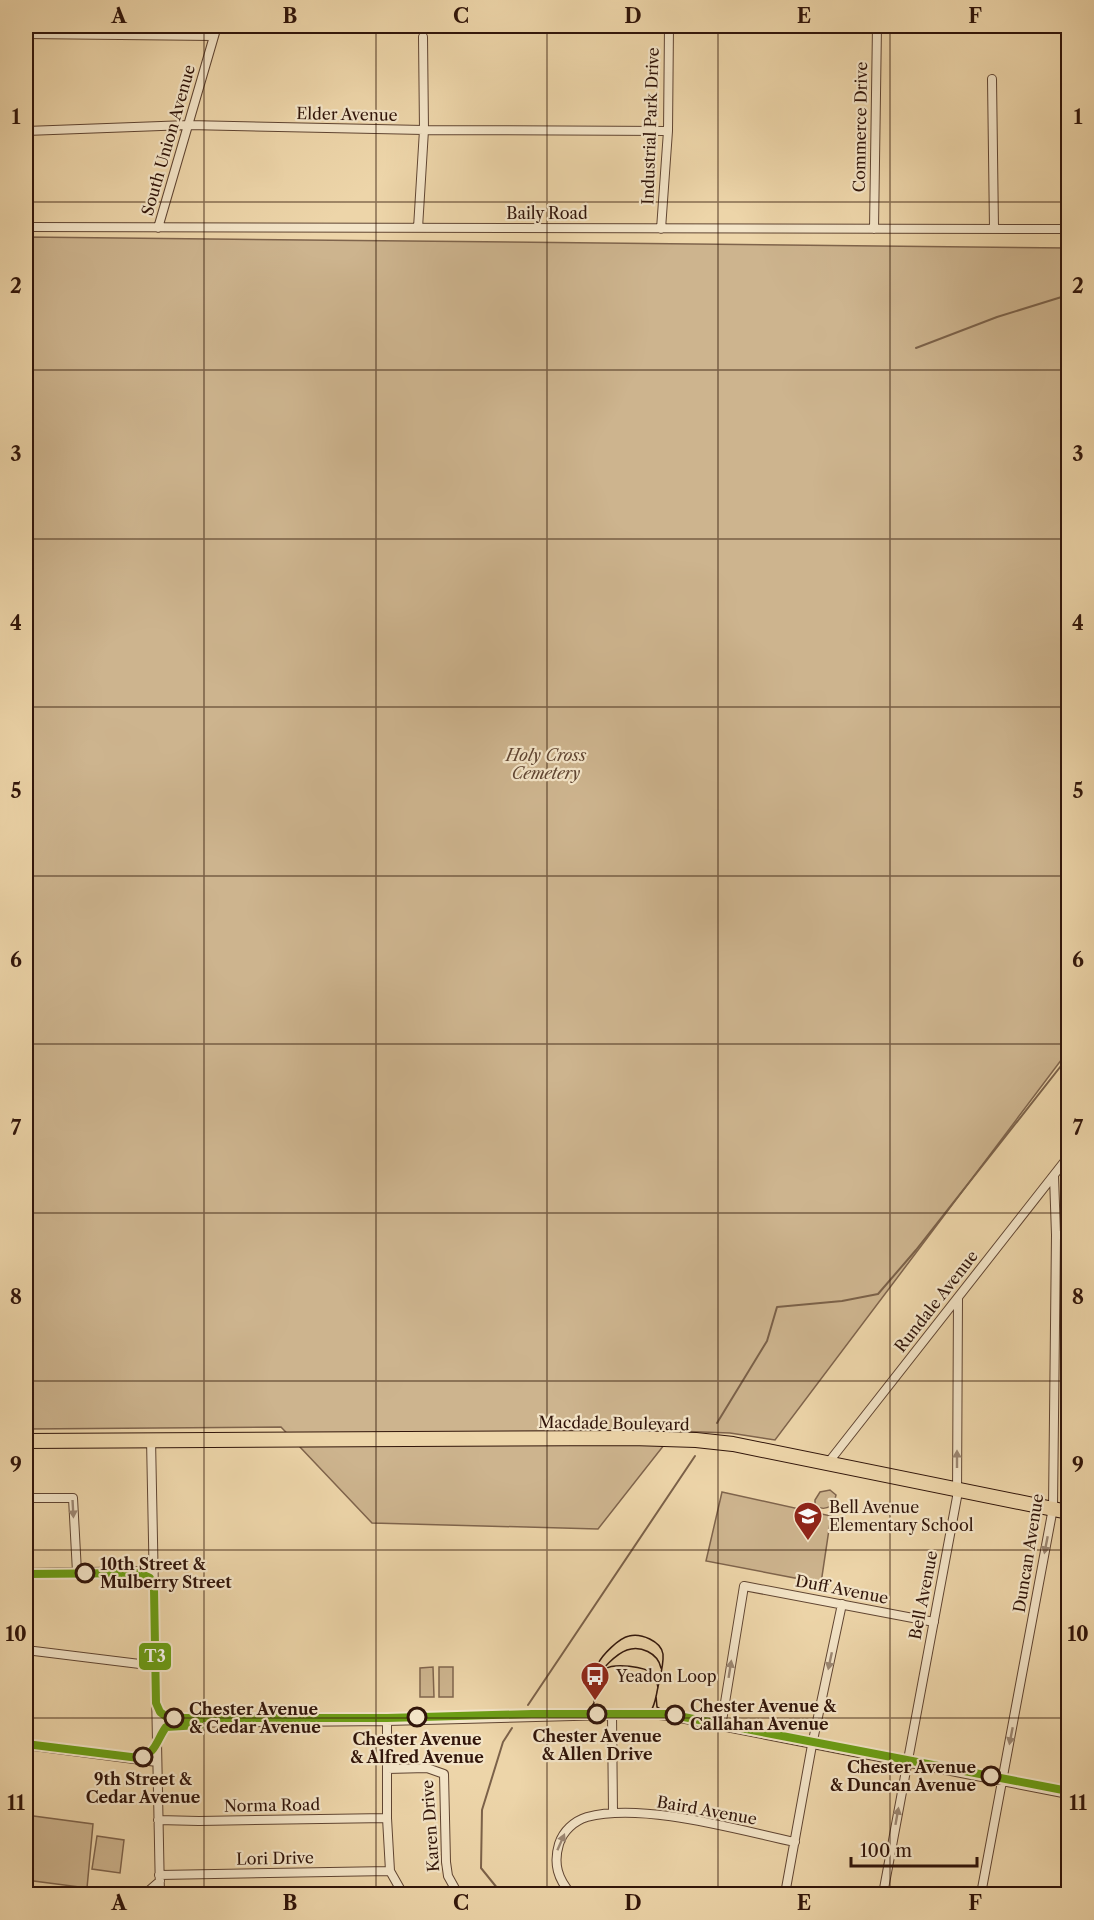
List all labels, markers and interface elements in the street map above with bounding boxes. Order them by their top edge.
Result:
text: A [110,4,127,28]
text: B [283,4,298,28]
text: C [453,4,469,28]
text: D [624,4,642,28]
text: E [797,4,811,28]
text: F [968,4,982,28]
street label: Industrial Park Drive [637,47,663,205]
street label: Commerce Drive [849,61,871,192]
street label: South Union Avenue [137,62,199,218]
street label: Elder Avenue [296,103,398,125]
text: 1 [12,105,21,129]
text: 1 [1074,105,1083,129]
street label: Baily Road [506,203,588,223]
text: 2 [10,274,22,298]
text: 2 [1072,274,1084,298]
text: 3 [10,442,22,466]
text: 3 [1072,442,1084,466]
text: 4 [10,611,22,635]
text: 4 [1072,611,1084,635]
park label: Holy Cross Cemetery [504,745,586,783]
text: 5 [10,779,22,803]
text: 5 [1072,779,1084,803]
text: 6 [10,948,22,972]
text: 6 [1072,948,1084,972]
text: 7 [11,1116,22,1140]
text: 7 [1073,1116,1084,1140]
street label: Rundale Avenue [890,1246,982,1356]
text: 8 [10,1285,22,1309]
text: 8 [1072,1285,1084,1309]
street label: Macdade Boulevard [538,1412,690,1434]
one-way arrow [952,1449,962,1468]
text: 9 [10,1453,22,1477]
text: 9 [1072,1453,1084,1477]
street label: Duncan Avenue [1009,1492,1047,1614]
place label: Bell Avenue Elementary School [829,1497,974,1535]
one-way arrow [69,1500,78,1519]
school or university icon: Bell Avenue Elementary School [792,1500,824,1542]
one-way arrow [1042,1535,1051,1554]
street label: Bell Avenue [905,1549,941,1641]
place label: 10th Street & Mulberry Street [100,1554,232,1592]
marker: 10th Street & Mulberry Street [75,1563,95,1583]
street label: Duff Avenue [794,1570,890,1608]
text: 10 [5,1622,27,1646]
text: 10 [1067,1622,1089,1646]
line badge: T3 [138,1642,172,1671]
text: T3 [144,1646,166,1666]
one-way arrow [825,1652,834,1671]
one-way arrow [726,1659,735,1678]
bus stop icon: Yeadon Loop [579,1660,611,1702]
place label: Yeadon Loop [615,1666,717,1686]
place label: Chester Avenue & Callahan Avenue [690,1696,837,1734]
place label: Chester Avenue & Cedar Avenue [189,1699,321,1737]
marker: Chester Avenue & Allen Drive [587,1704,607,1724]
marker: Chester Avenue & Callahan Avenue [665,1705,685,1725]
marker: Chester Avenue & Alfred Avenue [407,1707,427,1727]
marker: Chester Avenue & Cedar Avenue [164,1708,184,1728]
place label: Chester Avenue & Allen Drive [532,1726,662,1764]
one-way arrow [1006,1727,1015,1746]
place label: Chester Avenue & Alfred Avenue [350,1729,484,1767]
marker: 9th Street & Cedar Avenue [133,1747,153,1767]
place label: Chester Avenue & Duncan Avenue [830,1757,976,1795]
marker: Chester Avenue & Duncan Avenue [981,1766,1001,1786]
place label: 9th Street & Cedar Avenue [86,1769,201,1807]
street label: Karen Drive [417,1779,443,1873]
text: 11 [7,1791,25,1815]
street label: Baird Avenue [655,1791,759,1829]
text: 11 [1069,1791,1087,1815]
street label: Norma Road [224,1794,321,1816]
one-way arrow [893,1807,902,1826]
scale bar [851,1830,977,1868]
one-way arrow [556,1832,566,1850]
text: 100 m [860,1840,912,1862]
street label: Lori Drive [236,1847,314,1869]
text: A [110,1891,127,1915]
text: B [283,1891,298,1915]
text: C [453,1891,469,1915]
text: D [624,1891,642,1915]
text: E [797,1891,811,1915]
text: F [968,1891,982,1915]

